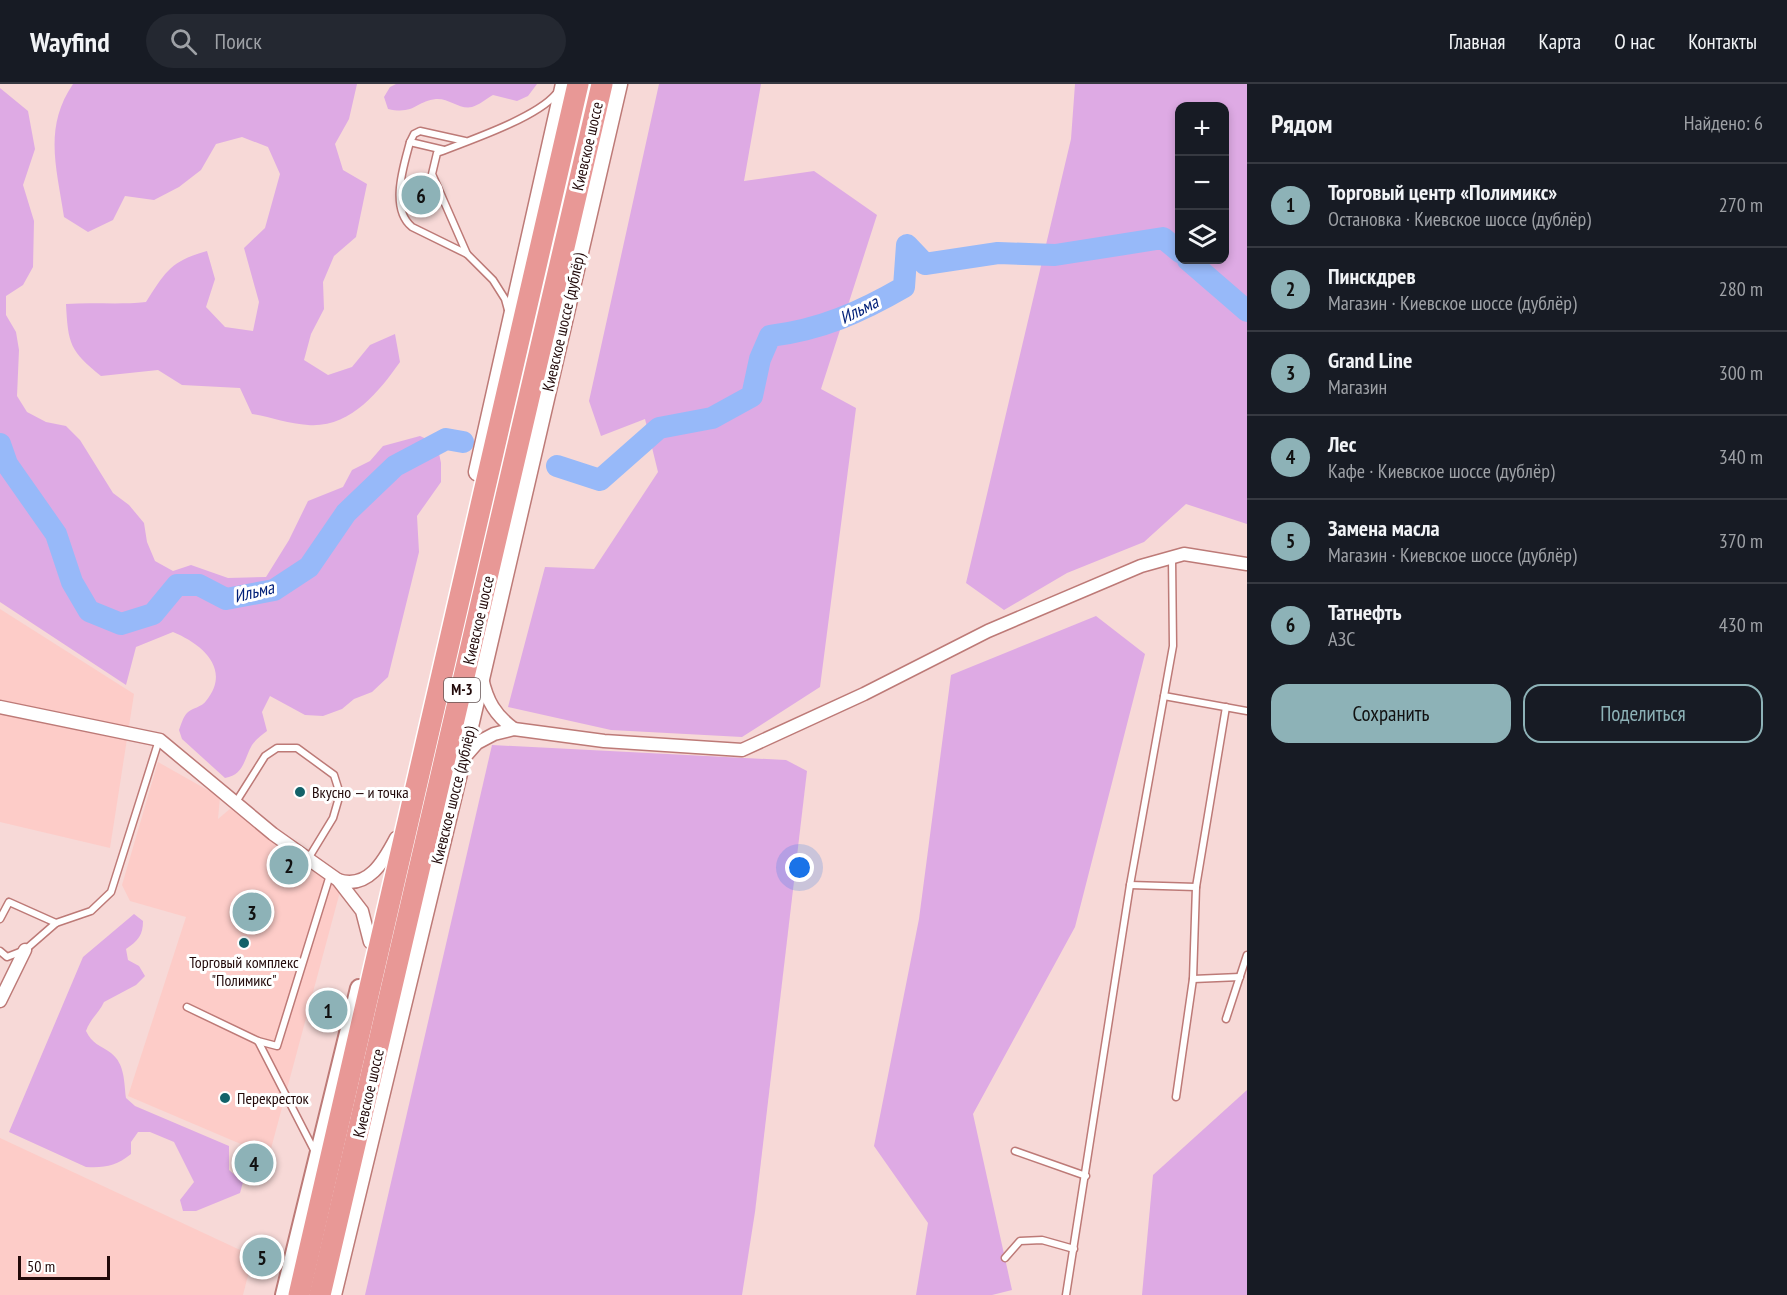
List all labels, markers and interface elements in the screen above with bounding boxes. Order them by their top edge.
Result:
search box [146,14,566,68]
text: Wayfind [30,23,110,60]
icon: search [167,25,200,58]
text: Поиск [215,27,262,55]
text: Главная [1449,28,1505,55]
text: Карта [1538,28,1581,55]
text: О нас [1614,28,1655,55]
text: Контакты [1688,28,1757,55]
street label: Киевское шоссе [567,100,607,192]
map controls [1175,102,1229,264]
button: + [1175,102,1229,156]
text: Рядом [1271,107,1332,140]
text: Найдено: 6 [1684,110,1763,136]
button: − [1175,156,1229,210]
pin: 6 [402,172,440,218]
text: Торговый центр «Полимикс» [1328,178,1557,206]
text: 1 [1286,192,1295,218]
text: 270 m [1719,192,1763,218]
text: Остановка · Киевское шоссе (дублёр) [1328,206,1591,232]
button: layers [1175,210,1229,264]
street label: Киевское шоссе (дублёр) [537,251,589,393]
text: Пинскдрев [1328,262,1416,290]
text: 2 [1286,276,1295,302]
text: 280 m [1719,276,1763,302]
water label: Ильма [836,290,883,329]
text: Магазин · Киевское шоссе (дублёр) [1328,290,1577,316]
text: Grand Line [1328,346,1412,374]
text: 3 [1286,360,1295,386]
text: 300 m [1719,360,1763,386]
text: Магазин [1328,374,1387,400]
text: Лес [1328,430,1357,458]
text: 4 [1286,444,1295,470]
text: 340 m [1719,444,1763,470]
text: Кафе · Киевское шоссе (дублёр) [1328,458,1555,484]
text: Замена масла [1328,514,1440,542]
text: 5 [1286,528,1295,554]
text: 370 m [1719,528,1763,554]
text: Магазин · Киевское шоссе (дублёр) [1328,542,1577,568]
street label: Киевское шоссе [458,574,498,666]
water label: Ильма [231,575,277,608]
text: Татнефть [1328,598,1401,626]
text: 6 [1286,612,1295,638]
text: 430 m [1719,612,1763,638]
text: АЗС [1328,626,1355,652]
road number: М-3 [444,678,480,702]
button: Сохранить [1271,684,1511,743]
button: Поделиться [1523,684,1763,743]
street label: Киевское шоссе (дублёр) [426,724,480,866]
place label: Вкусно — и точка [312,782,409,802]
marker: Вкусно — и точка [293,785,307,799]
pin: 2 [270,842,308,888]
your location [785,853,814,882]
pin: 3 [232,890,272,934]
marker: Торговый комплекс "Полимикс" [237,936,251,950]
place label: Торговый комплекс "Полимикс" [189,952,299,990]
pin: 1 [308,988,348,1032]
street label: Киевское шоссе [348,1047,388,1139]
place label: Перекресток [237,1088,310,1108]
marker: Перекресток [218,1091,232,1105]
pin: 4 [234,1140,274,1186]
pin: 5 [242,1234,282,1280]
scale bar [18,1253,110,1280]
text: 50 m [27,1256,55,1276]

